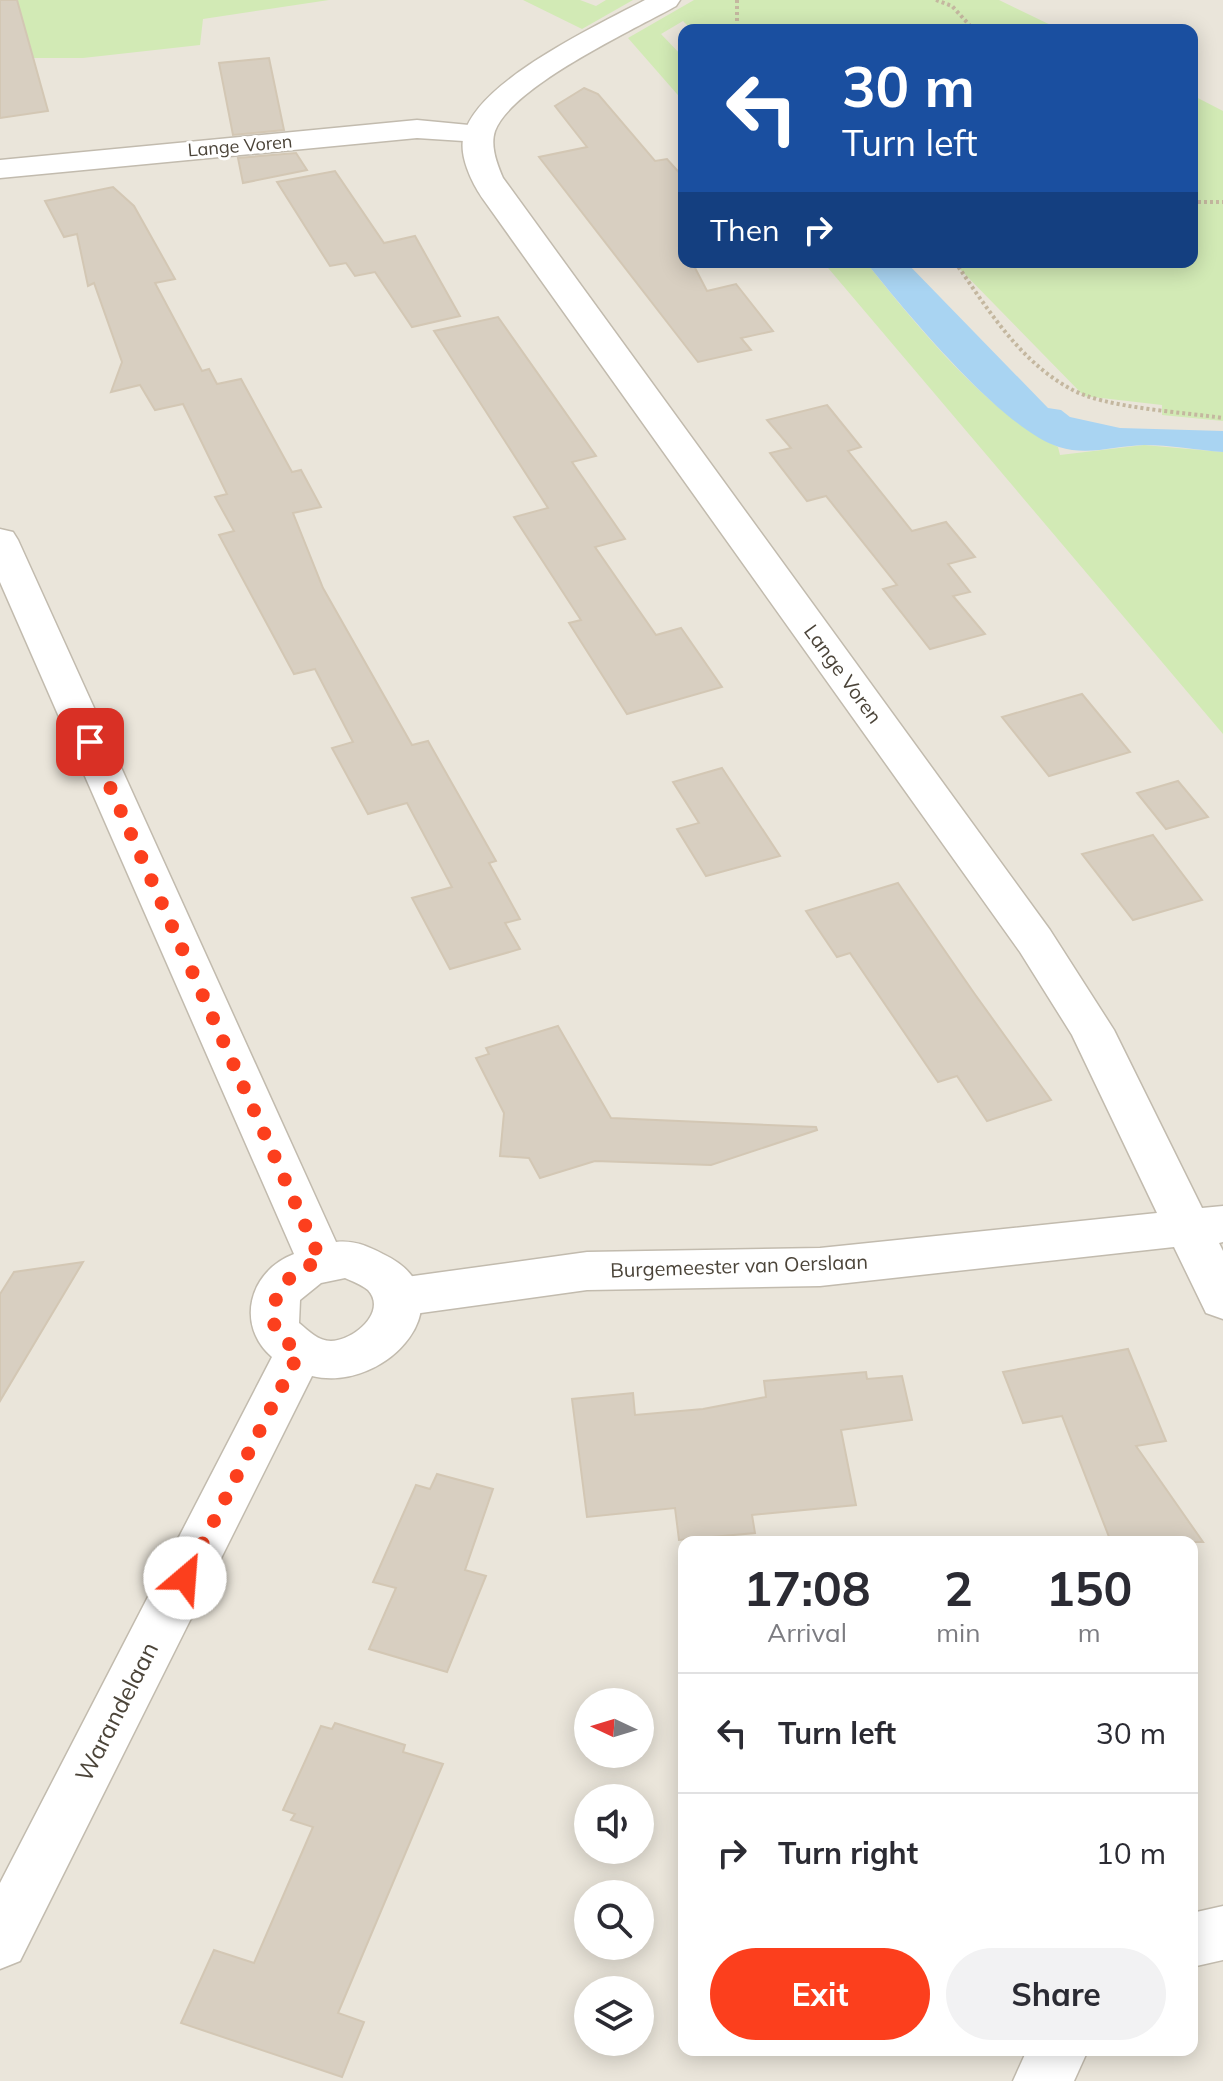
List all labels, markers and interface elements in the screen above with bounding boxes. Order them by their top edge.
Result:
text: 30 m [842,51,975,121]
icon: left [710,56,814,160]
text: Turn left [842,120,978,165]
street label: Lange Voren [187,129,293,162]
icon: right [796,208,840,252]
text: Then [710,211,780,249]
street label: Lange Voren [799,619,888,728]
pin [56,708,124,776]
icon: arrive [68,720,112,764]
street label: Burgemeester van Oerslaan [610,1249,868,1282]
position arrow [143,1536,227,1620]
text: 17:08 [744,1558,871,1618]
text: 2 [944,1558,973,1618]
text: 150 [1046,1558,1132,1618]
text: Arrival [767,1616,847,1649]
text: min [936,1616,980,1649]
text: m [1078,1616,1101,1649]
street label: Warandelaan [68,1637,164,1786]
north arrow [574,1688,654,1768]
map controls [574,1688,654,2056]
icon: left [710,1711,754,1755]
text: Turn left [778,1714,896,1752]
text: 30 m [1096,1714,1166,1752]
button: sound [574,1784,654,1864]
icon: right [710,1831,754,1875]
text: Turn right [778,1834,918,1872]
text: 10 m [1096,1834,1166,1872]
button: search [574,1880,654,1960]
button: Exit [710,1948,930,2040]
button: Share [946,1948,1166,2040]
button: layers [574,1976,654,2056]

